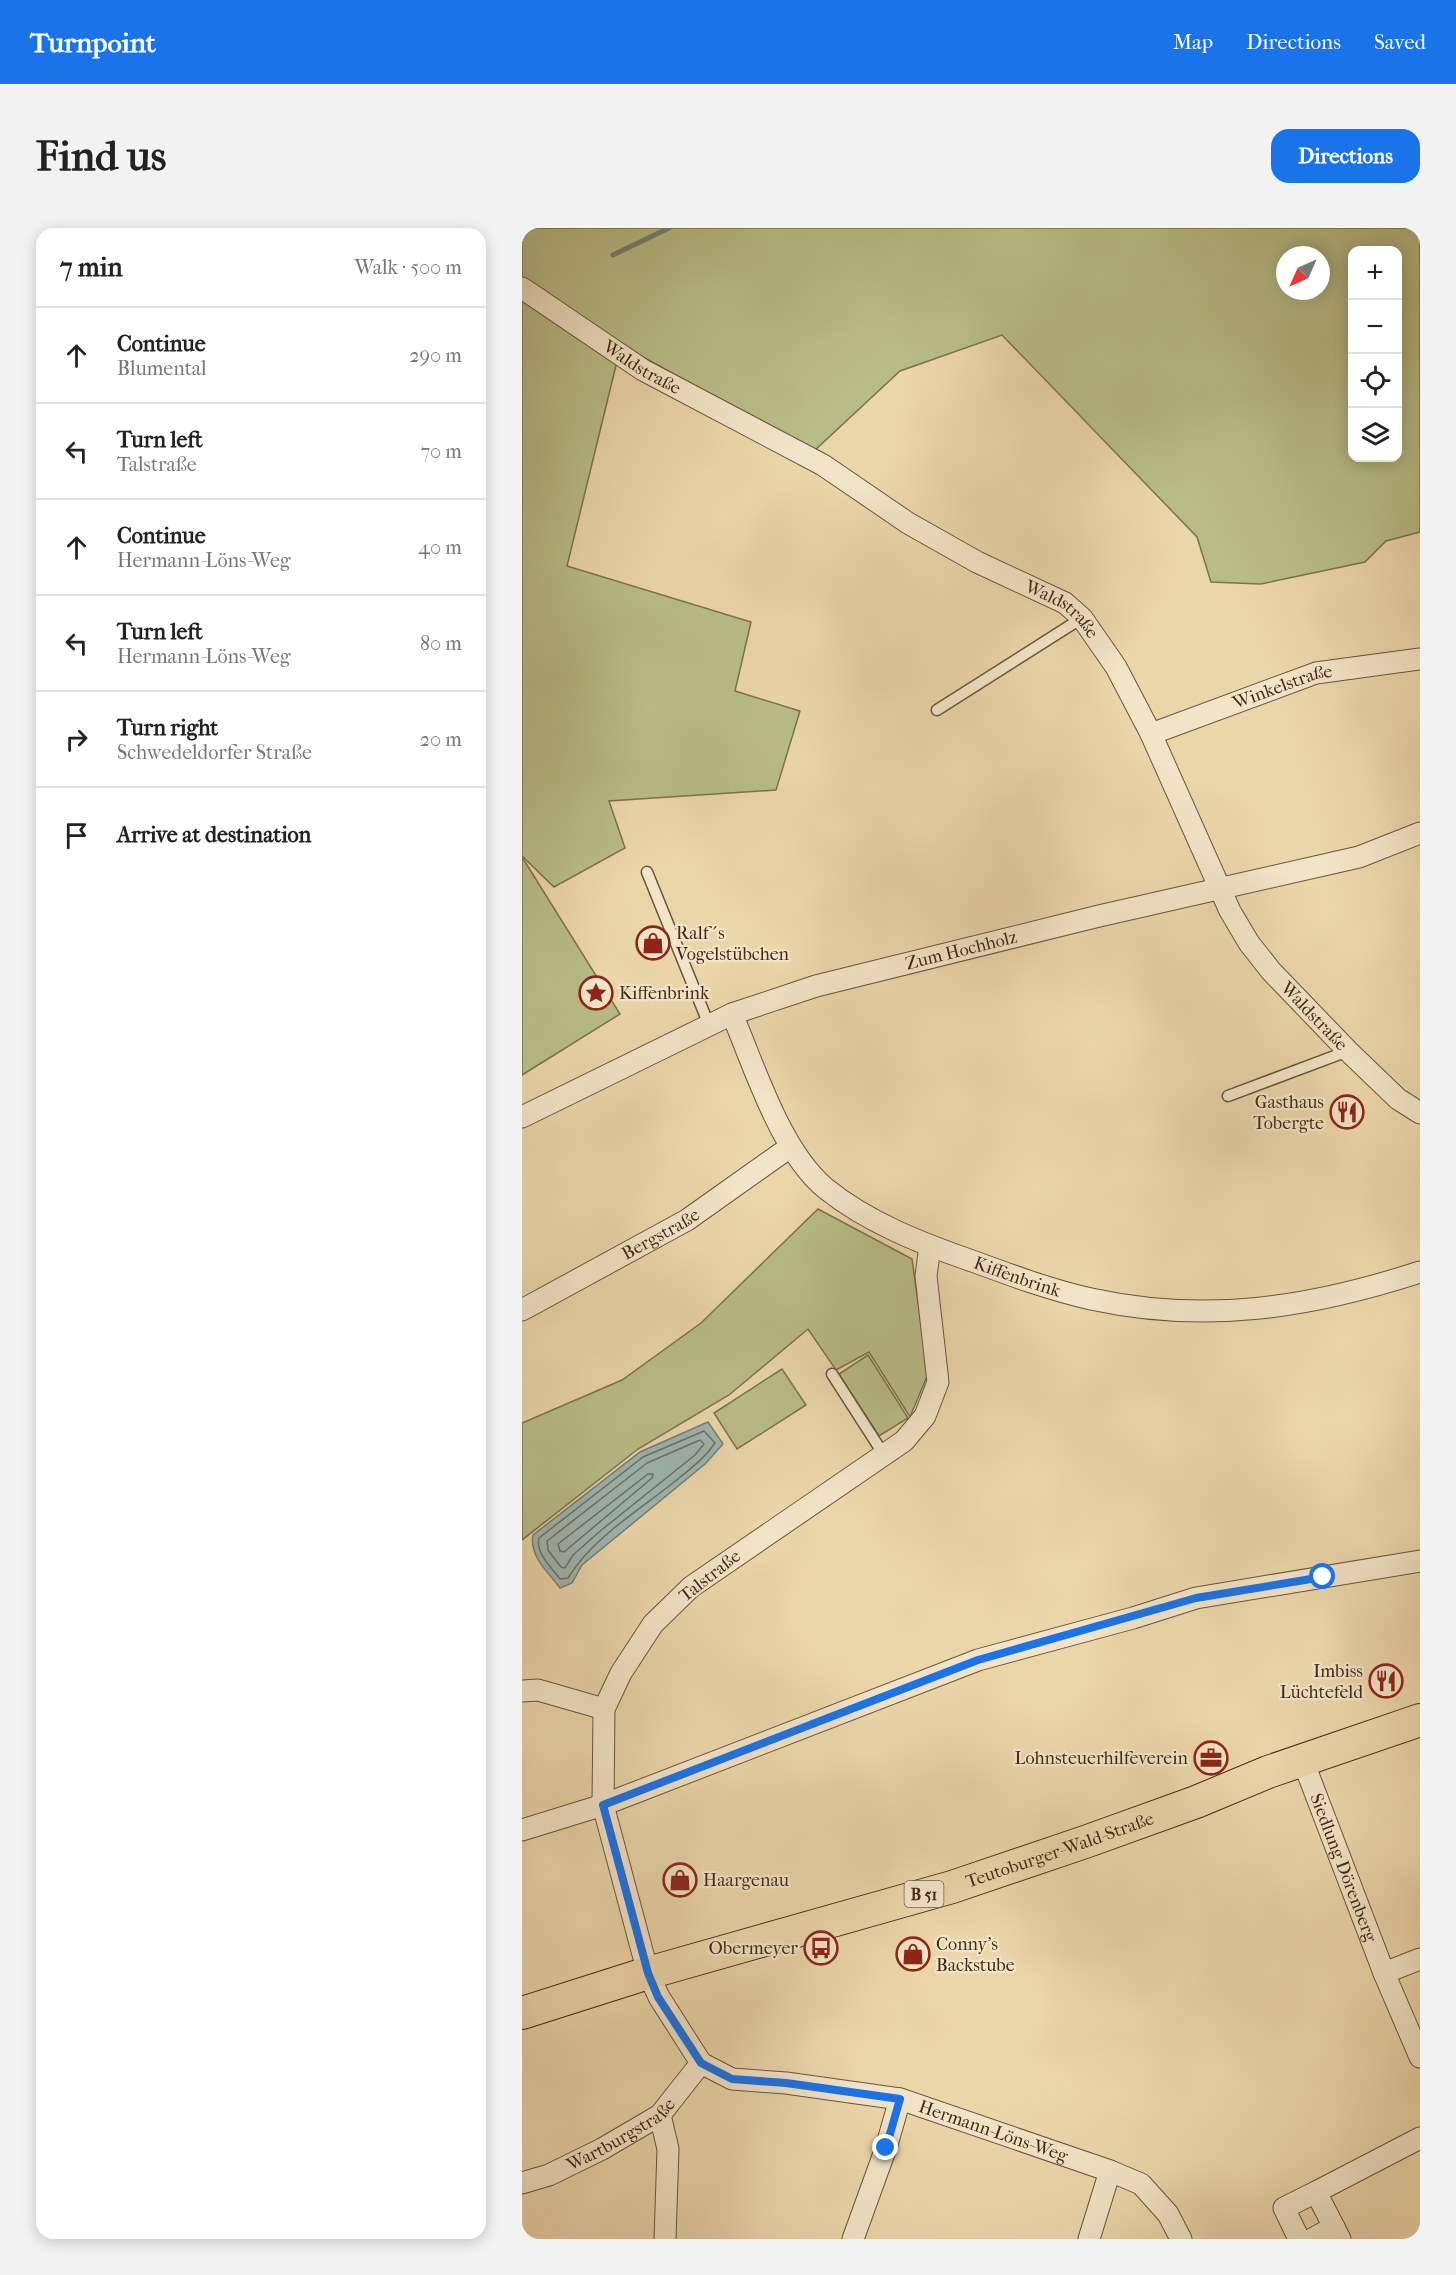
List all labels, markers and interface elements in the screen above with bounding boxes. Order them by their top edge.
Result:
text: Turnpoint [30,26,156,59]
text: Map [1173,30,1213,54]
text: Directions [1246,30,1341,54]
text: Saved [1374,30,1426,54]
button: Directions [1271,129,1420,183]
text: Find us [36,132,166,181]
north arrow [1276,246,1330,300]
map controls [1348,246,1402,462]
button: + [1348,246,1402,300]
text: 7 min [60,252,123,283]
text: Walk · 500 m [354,256,462,279]
button: − [1348,300,1402,354]
text: Continue [117,331,206,357]
street label: Waldstraße [598,335,685,399]
icon: ahead [60,339,93,372]
text: 290 m [409,344,462,367]
button: locate [1348,354,1402,408]
text: Blumental [117,357,207,380]
button: layers [1348,408,1402,462]
text: Turn left [117,427,203,453]
icon: left [60,435,93,468]
text: 70 m [420,440,462,463]
text: Talstraße [117,453,197,476]
text: Continue [117,523,206,549]
icon: ahead [60,531,93,564]
text: 40 m [418,536,462,559]
text: Hermann-Löns-Weg [117,549,291,572]
street label: Waldstraße [1021,575,1103,642]
text: Turn left [117,619,203,645]
icon: left [60,627,93,660]
text: 80 m [420,632,462,655]
text: Hermann-Löns-Weg [117,645,291,668]
street label: Winkelstraße [1229,660,1333,714]
text: Turn right [117,715,218,741]
icon: right [60,723,93,756]
text: 20 m [420,728,462,751]
text: Schwedeldorfer Straße [117,741,312,764]
icon: arrive [60,819,93,852]
text: Arrive at destination [117,822,311,848]
place label: Ralf´s Vogelstübchen [675,923,790,965]
shop icon: Ralf´s Vogelstübchen [635,925,671,961]
street label: Zum Hochholz [903,926,1019,974]
place icon: Kiffenbrink [578,975,614,1011]
street label: Waldstraße [1276,977,1352,1055]
place label: Kiffenbrink [619,983,710,1004]
place label: Gasthaus Tobergte [1253,1092,1324,1134]
restaurant icon: Gasthaus Tobergte [1329,1094,1365,1130]
street label: Bergstraße [618,1204,704,1264]
street label: Kiffenbrink [971,1252,1064,1301]
street label: Talstraße [675,1546,745,1606]
route start [1309,1563,1335,1589]
place label: Imbiss Lüchtefeld [1280,1661,1363,1703]
restaurant icon: Imbiss Lüchtefeld [1368,1663,1404,1699]
office icon: Lohnsteuerhilfeverein [1193,1740,1229,1776]
place label: Lohnsteuerhilfeverein [1014,1748,1189,1769]
street label: Siedlung Dörenberg [1306,1790,1382,1945]
street label: Teutoburger-Wald-Straße [963,1808,1157,1892]
shop icon: Haargenau [662,1862,698,1898]
place label: Haargenau [703,1870,789,1891]
road number: B 51 [904,1881,944,1907]
bus stop icon: Obermeyer [803,1930,839,1966]
place label: Conny's Backstube [936,1934,1015,1976]
shop icon: Conny's Backstube [895,1936,931,1972]
place label: Obermeyer [709,1938,798,1959]
street label: Wartburgstraße [562,2094,680,2176]
street label: Hermann-Löns-Weg [916,2096,1071,2166]
route end [872,2134,898,2160]

